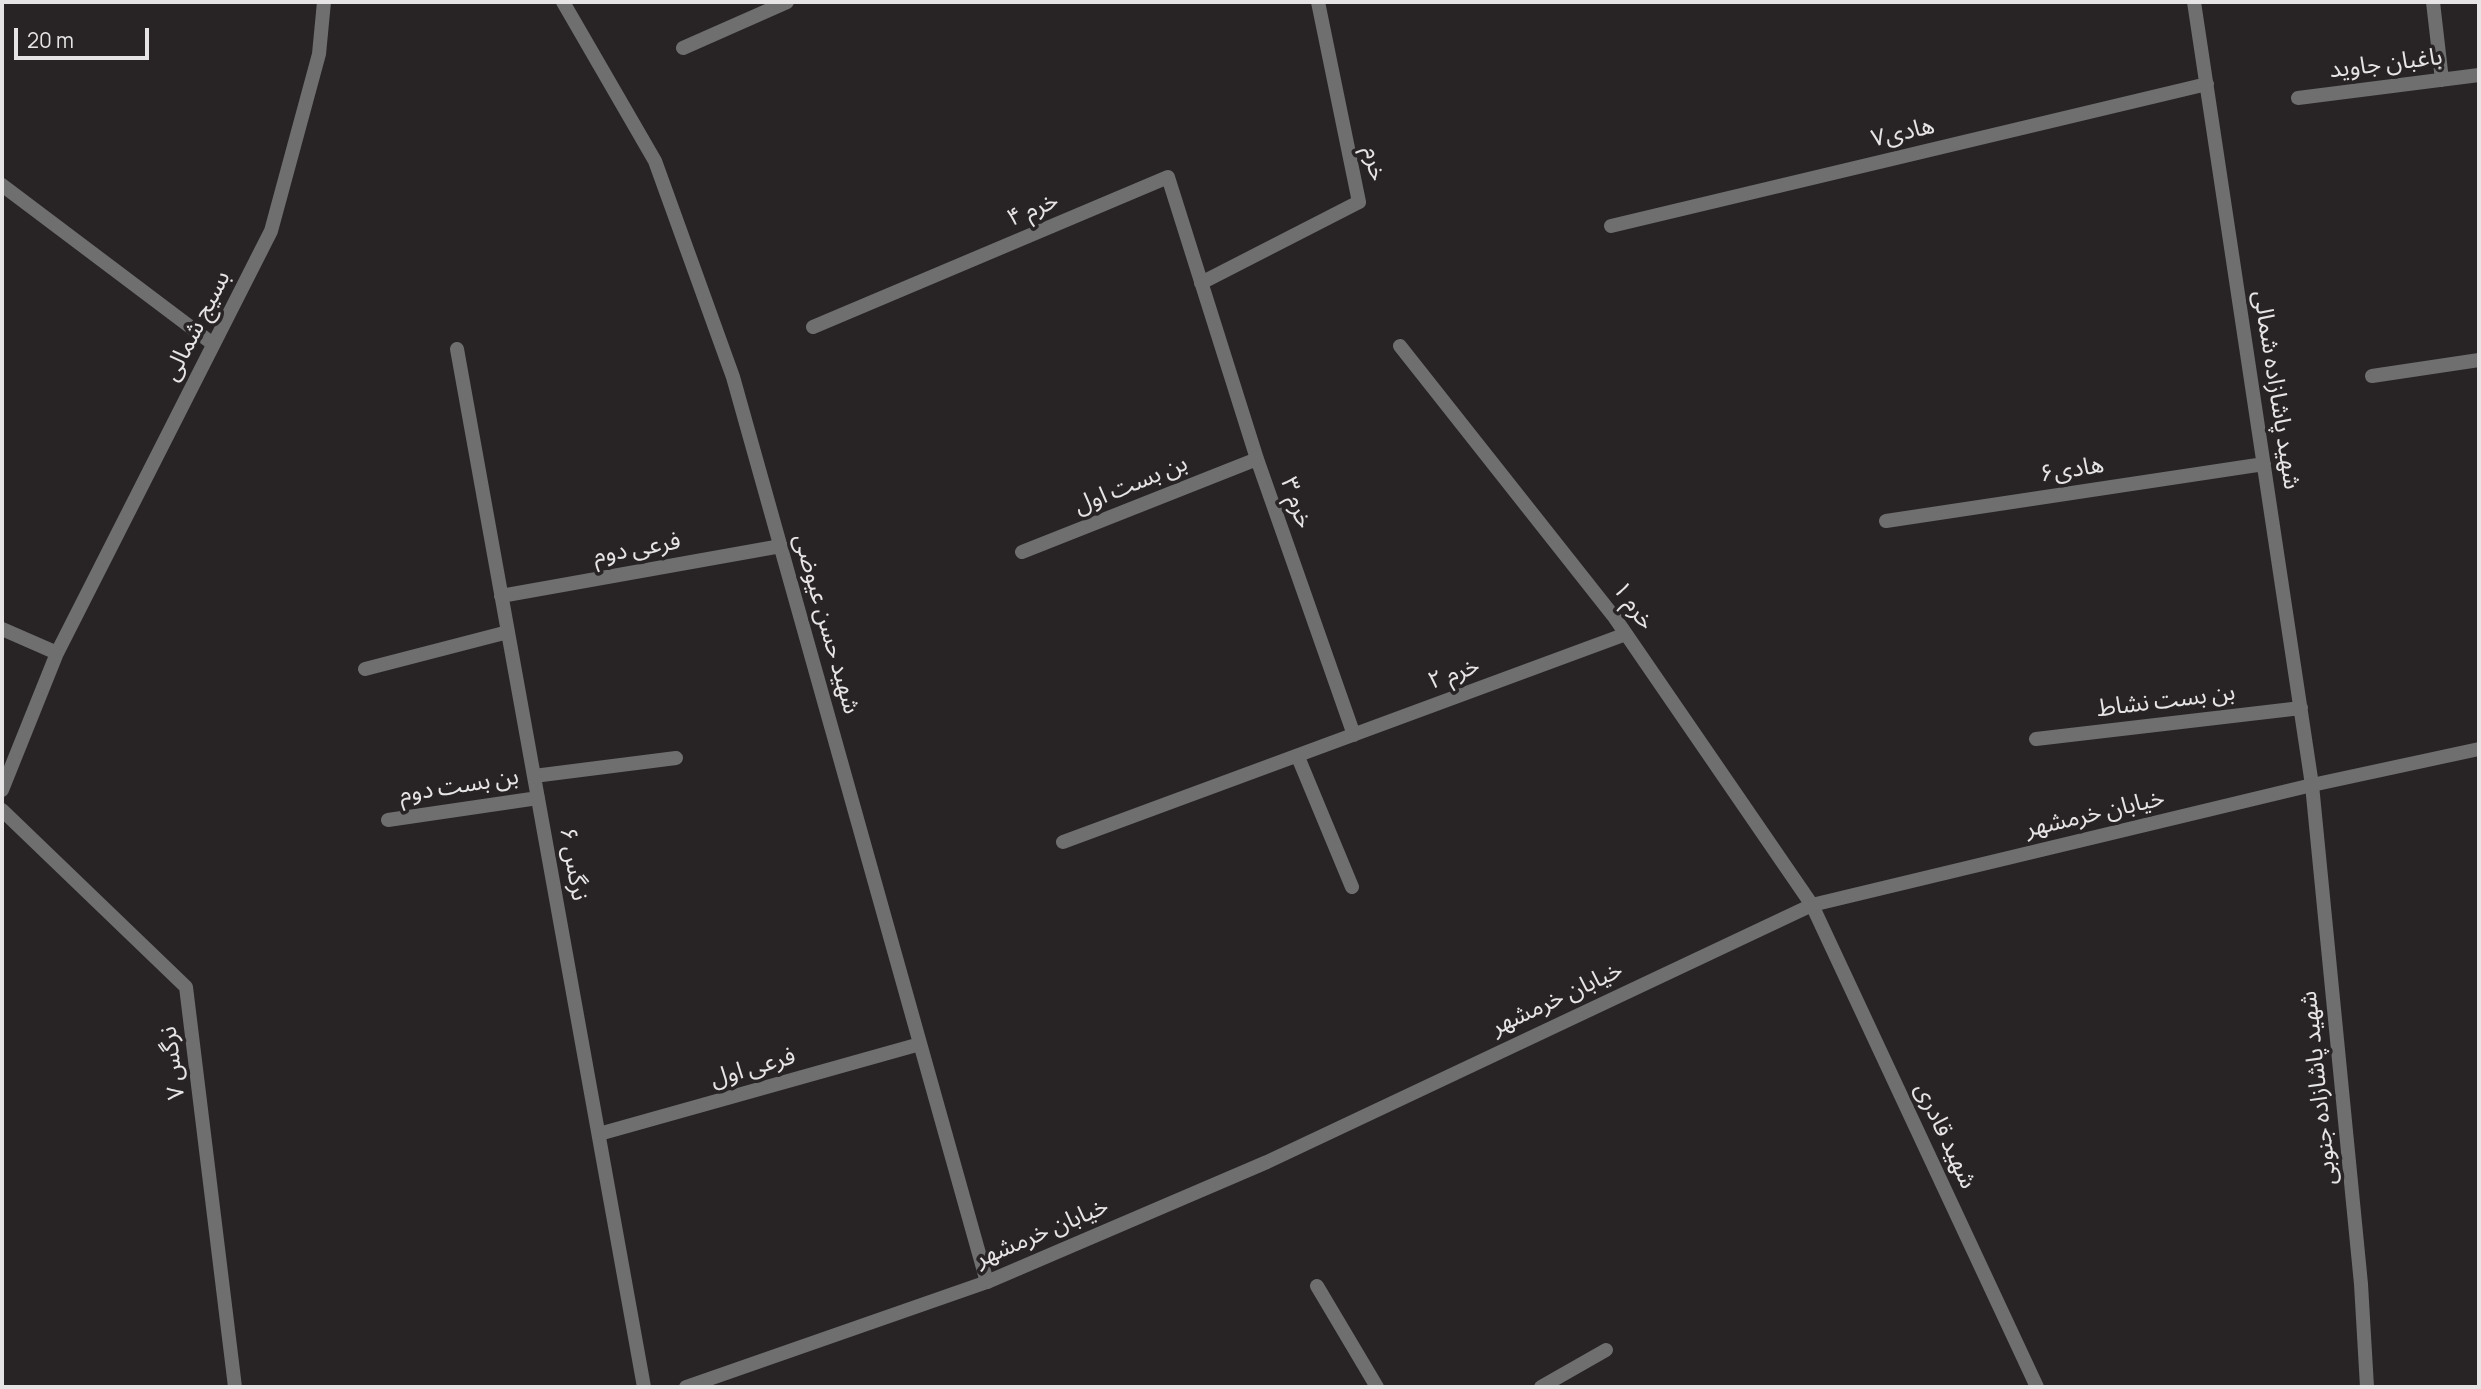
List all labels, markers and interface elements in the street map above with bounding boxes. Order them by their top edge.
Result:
scale bar [18,14,152,58]
text: 20 m [27,26,74,54]
street label: باغبان جاوید [2328,43,2444,85]
street label: هادی۷ [1868,112,1938,154]
street label: خرم [1357,144,1391,184]
street label: خرم ۴ [1003,186,1063,234]
street label: بسیج شمالی [157,266,237,386]
street label: شهید پاشازاده شمالی [2246,289,2306,491]
street label: بن بست اول [1070,449,1192,521]
street label: هادی۶ [2038,451,2106,489]
street label: خرم ۳ [1273,473,1319,533]
street label: فرعی دوم [591,527,683,571]
street label: شهید حسن عیوضی [787,531,865,717]
street label: خرم ۱ [1606,576,1660,636]
street label: خرم ۲ [1424,651,1484,697]
street label: بن بست نشاط [2095,678,2237,724]
street label: بن بست دوم [397,762,521,810]
street label: خیابان خرمشهر [2023,784,2167,844]
street label: نرگس ۶ [552,825,594,903]
street label: خیابان خرمشهر [1487,956,1627,1042]
street label: شهید پاشازاده جنوبی [2294,989,2344,1187]
street label: نرگس ۷ [154,1025,192,1101]
street label: فرعی اول [707,1042,799,1094]
street label: شهید قادری [1908,1078,1982,1194]
street label: خیابان خرمشهر [971,1192,1113,1274]

